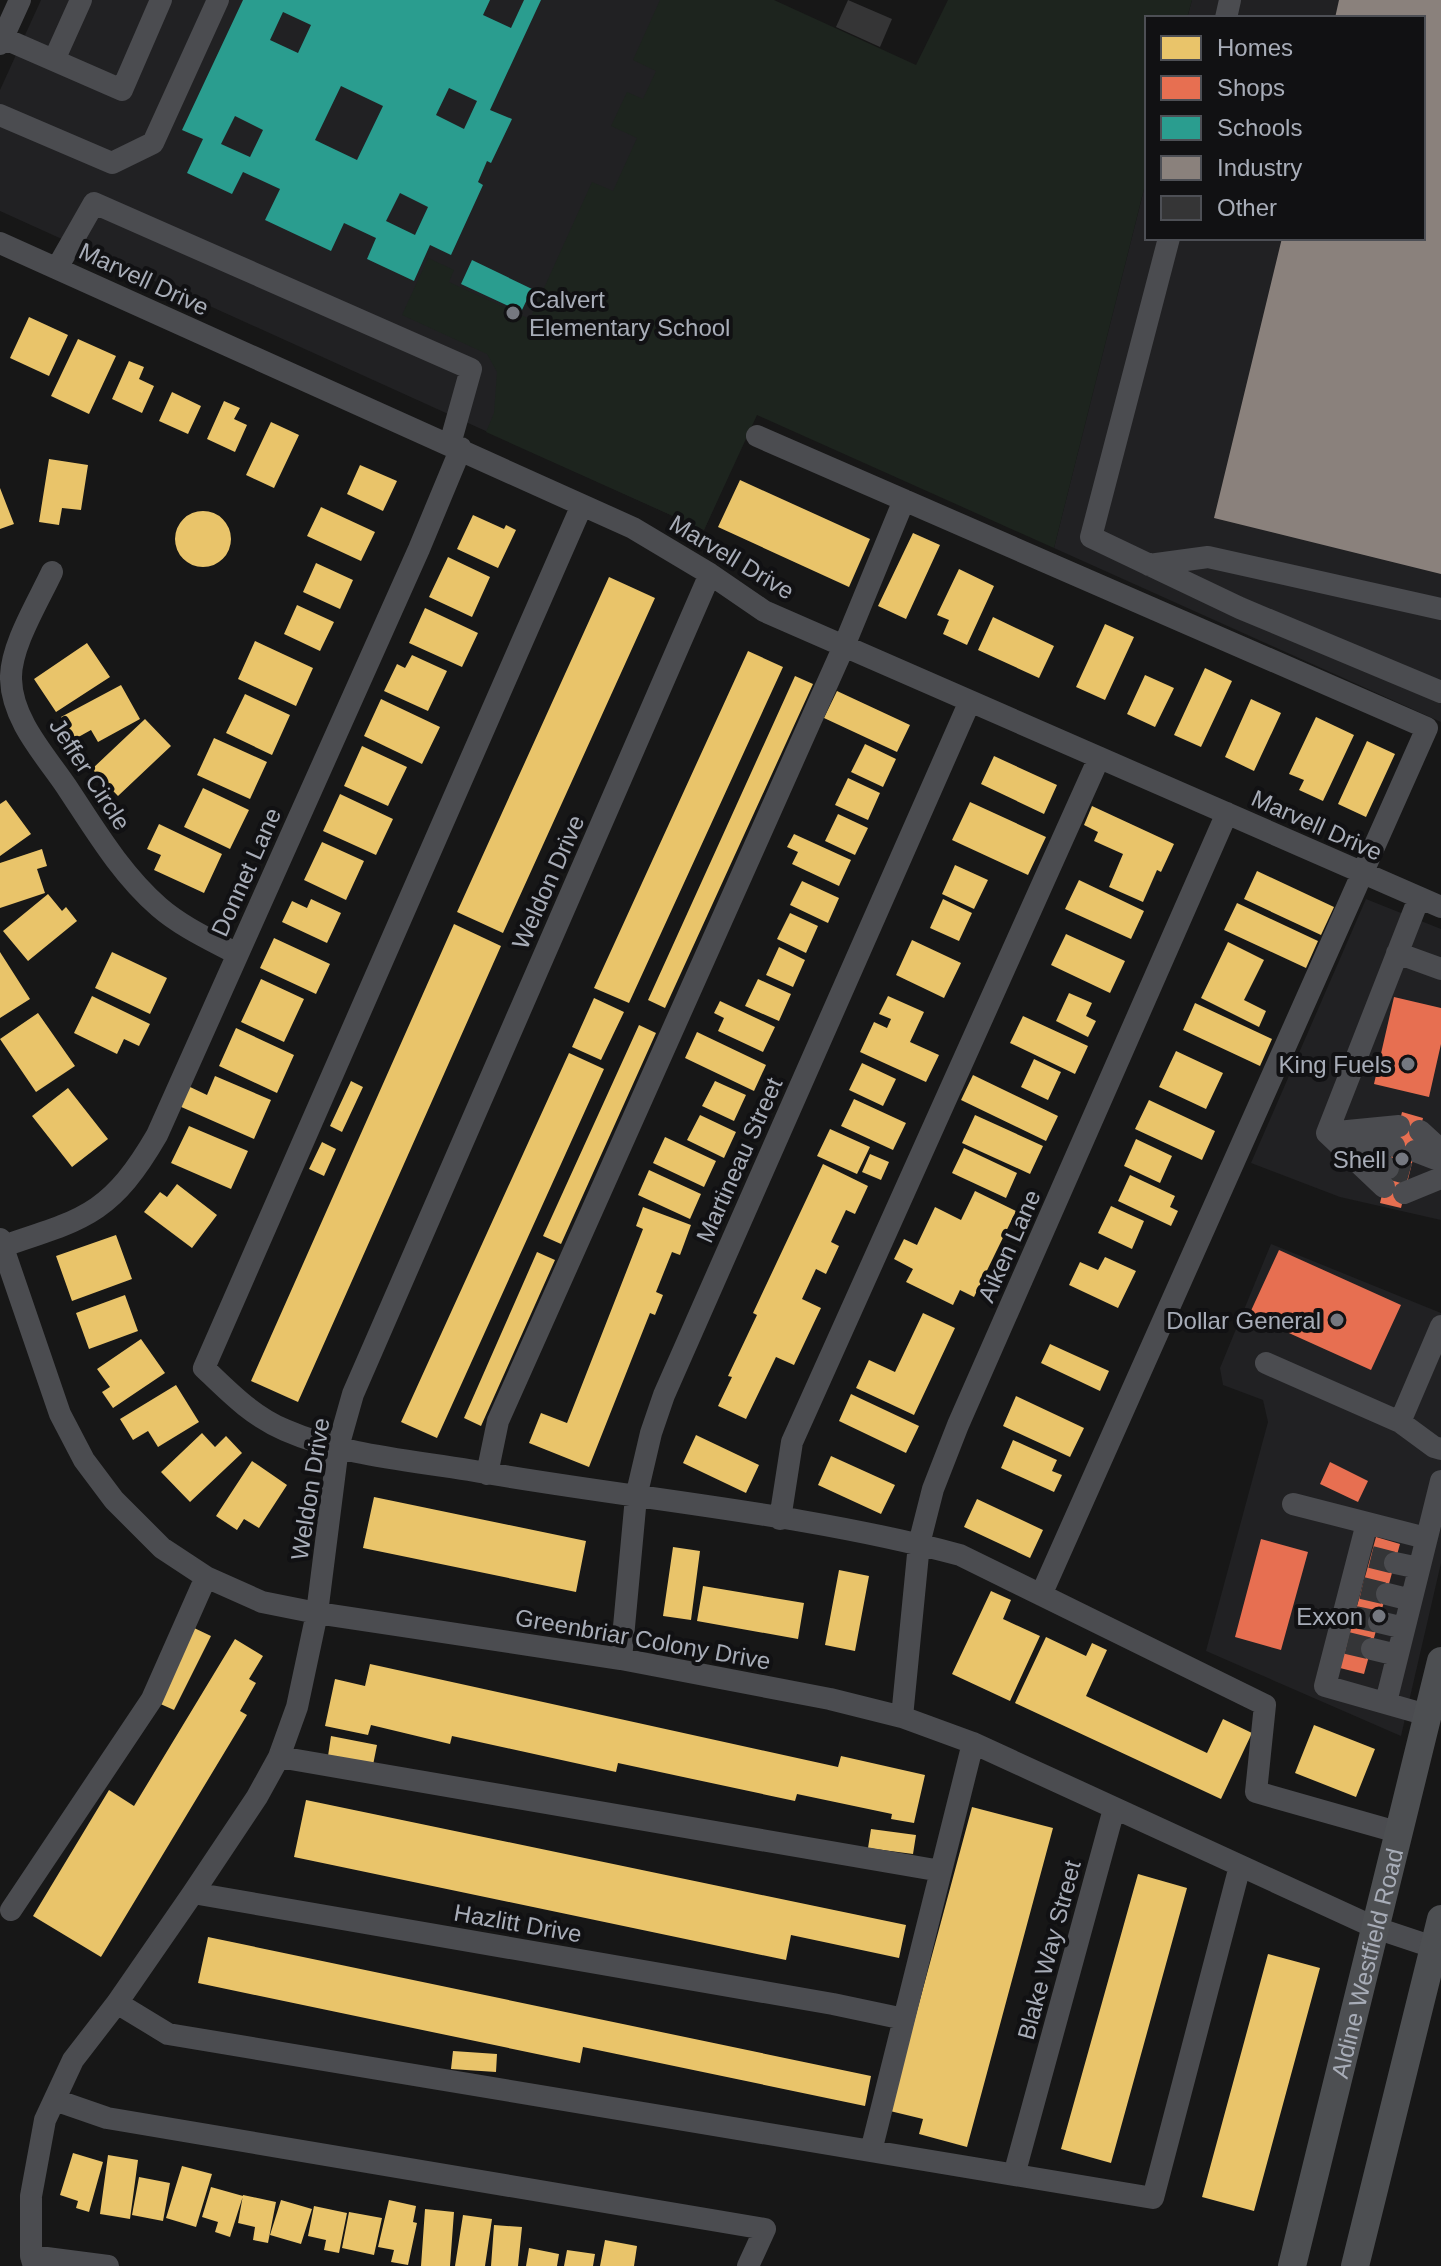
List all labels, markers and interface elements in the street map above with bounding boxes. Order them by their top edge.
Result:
legend [1145,16,1425,240]
text: Homes [1217,34,1293,61]
text: Shops [1217,74,1285,101]
text: Schools [1217,114,1302,141]
text: Industry [1217,154,1302,181]
text: Other [1217,194,1277,221]
street label: Marvell Drive [75,237,213,321]
place label: Calvert Elementary School [529,286,730,341]
marker: Calvert Elementary School [504,304,522,322]
street label: Marvell Drive [665,509,799,605]
street label: Jeffer Circle [44,713,136,835]
street label: Marvell Drive [1248,784,1386,866]
street label: Donnet Lane [206,804,286,940]
street label: Weldon Drive [506,811,590,953]
place label: King Fuels [1279,1051,1392,1078]
marker: King Fuels [1399,1055,1417,1073]
street label: Martineau Street [691,1073,788,1247]
place label: Shell [1333,1146,1386,1173]
marker: Shell [1393,1150,1411,1168]
street label: Aiken Lane [972,1186,1046,1306]
place label: Dollar General [1166,1307,1321,1334]
marker: Dollar General [1328,1311,1346,1329]
street label: Weldon Drive [285,1416,335,1562]
street label: Greenbriar Colony Drive [513,1603,773,1675]
place label: Exxon [1296,1603,1363,1630]
marker: Exxon [1370,1607,1388,1625]
street label: Aldine Westfield Road [1325,1845,1408,2081]
street label: Blake Way Street [1012,1857,1086,2043]
street label: Hazlitt Drive [452,1898,584,1948]

